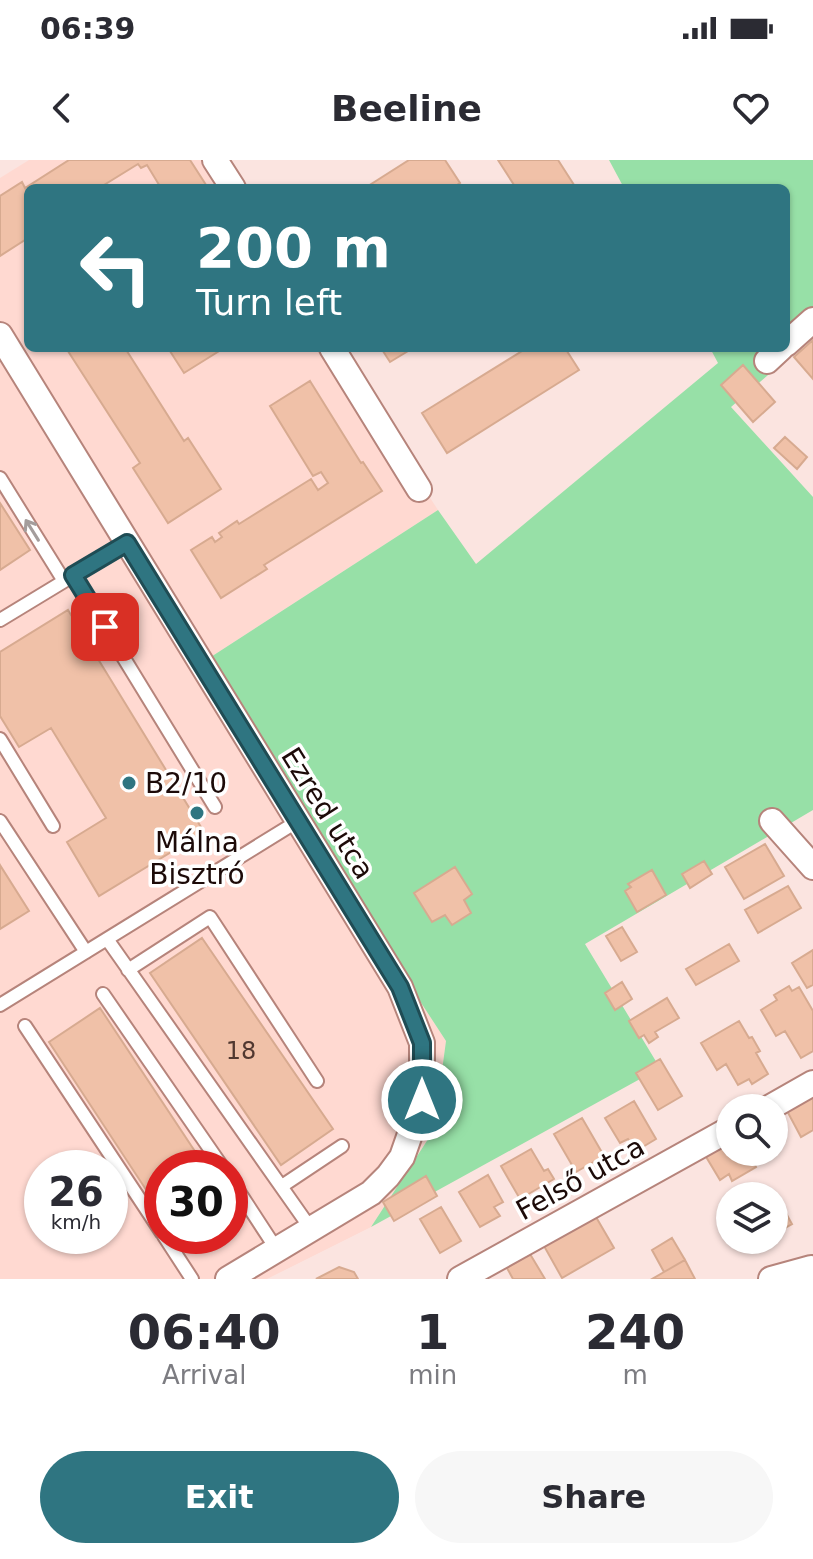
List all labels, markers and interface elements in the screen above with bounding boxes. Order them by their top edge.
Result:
text: 06:39 [40,11,136,46]
icon: back [40,86,84,130]
icon: heart [729,86,773,130]
text: Beeline [331,88,482,129]
text: 200 m [196,215,391,280]
icon: left [64,216,168,320]
text: Turn left [196,282,342,323]
one-way arrow [24,519,40,542]
pin [71,593,139,661]
icon: arrive [83,605,127,649]
street label: Ezred utca [274,742,381,885]
place label: B2/10 [145,767,227,800]
marker: B2/10 [120,774,138,792]
marker: Málna Bisztró [188,804,206,822]
place label: Málna Bisztró [149,826,245,891]
house number: 18 [226,1037,256,1065]
position arrow [380,1058,464,1142]
map controls [716,1094,788,1254]
button: search [716,1094,788,1166]
street label: Felső utca [510,1130,650,1227]
speed limit sign: 30 [144,1150,248,1254]
text: 26 [48,1169,104,1215]
button: layers [716,1182,788,1254]
text: km/h [51,1210,101,1234]
text: 06:40 [128,1304,281,1360]
text: 1 [416,1304,449,1360]
text: 240 [585,1304,685,1360]
text: Arrival [162,1360,246,1390]
text: min [408,1360,457,1390]
text: m [622,1360,648,1390]
button: Exit [40,1451,399,1543]
button: Share [415,1451,773,1543]

